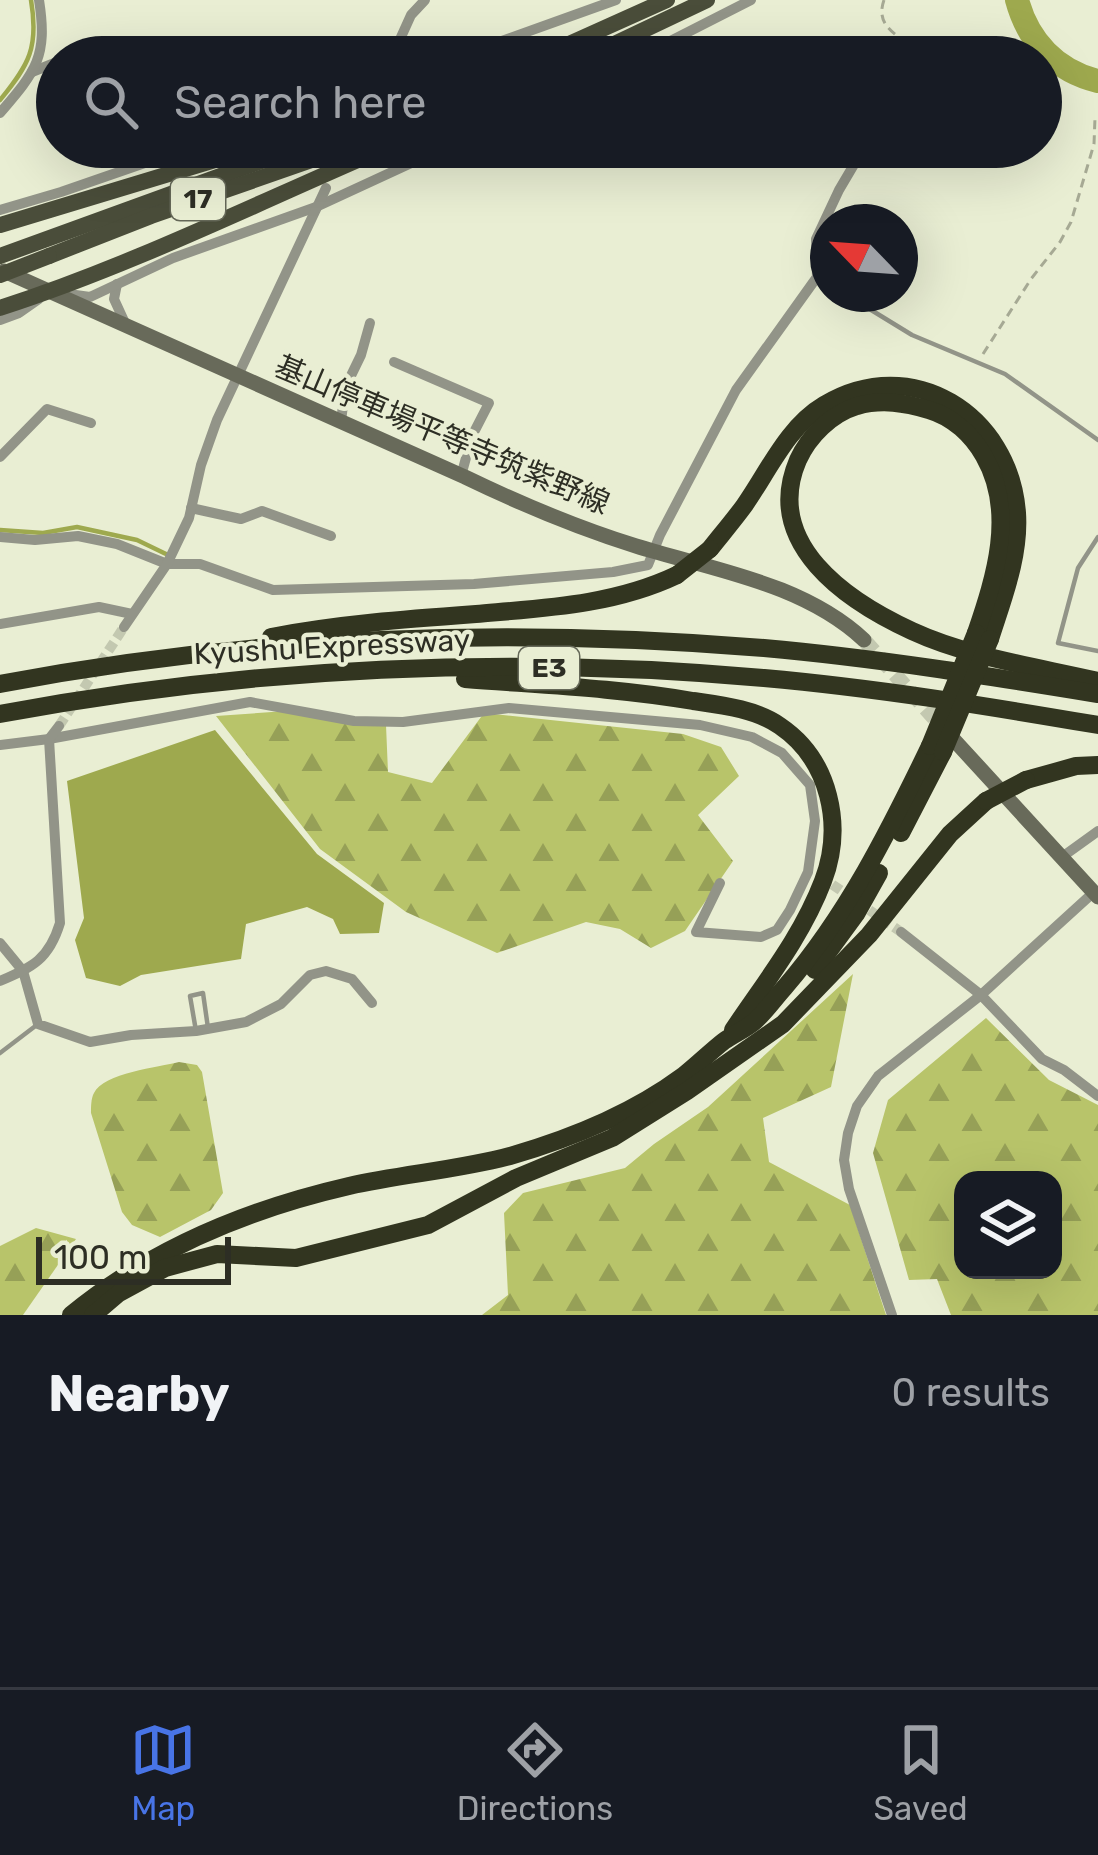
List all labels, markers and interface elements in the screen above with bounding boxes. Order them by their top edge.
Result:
search box [36,36,1062,168]
icon: search [78,69,144,135]
text: Search here [174,76,426,129]
road number: 17 [171,178,225,220]
north arrow [810,204,918,312]
street label: 基山停車場平等寺筑紫野線 [269,348,615,522]
street label: Kyushu Expressway [193,622,471,672]
road number: E3 [519,647,579,689]
map controls [954,1171,1062,1279]
button: layers [954,1171,1062,1279]
scale bar [36,1231,231,1284]
text: 100 m [54,1238,147,1277]
text: Nearby [48,1363,230,1424]
text: 0 results [891,1370,1050,1416]
tab: Map [130,1717,196,1828]
tab: Directions [457,1717,613,1828]
tab: Saved [874,1717,968,1828]

